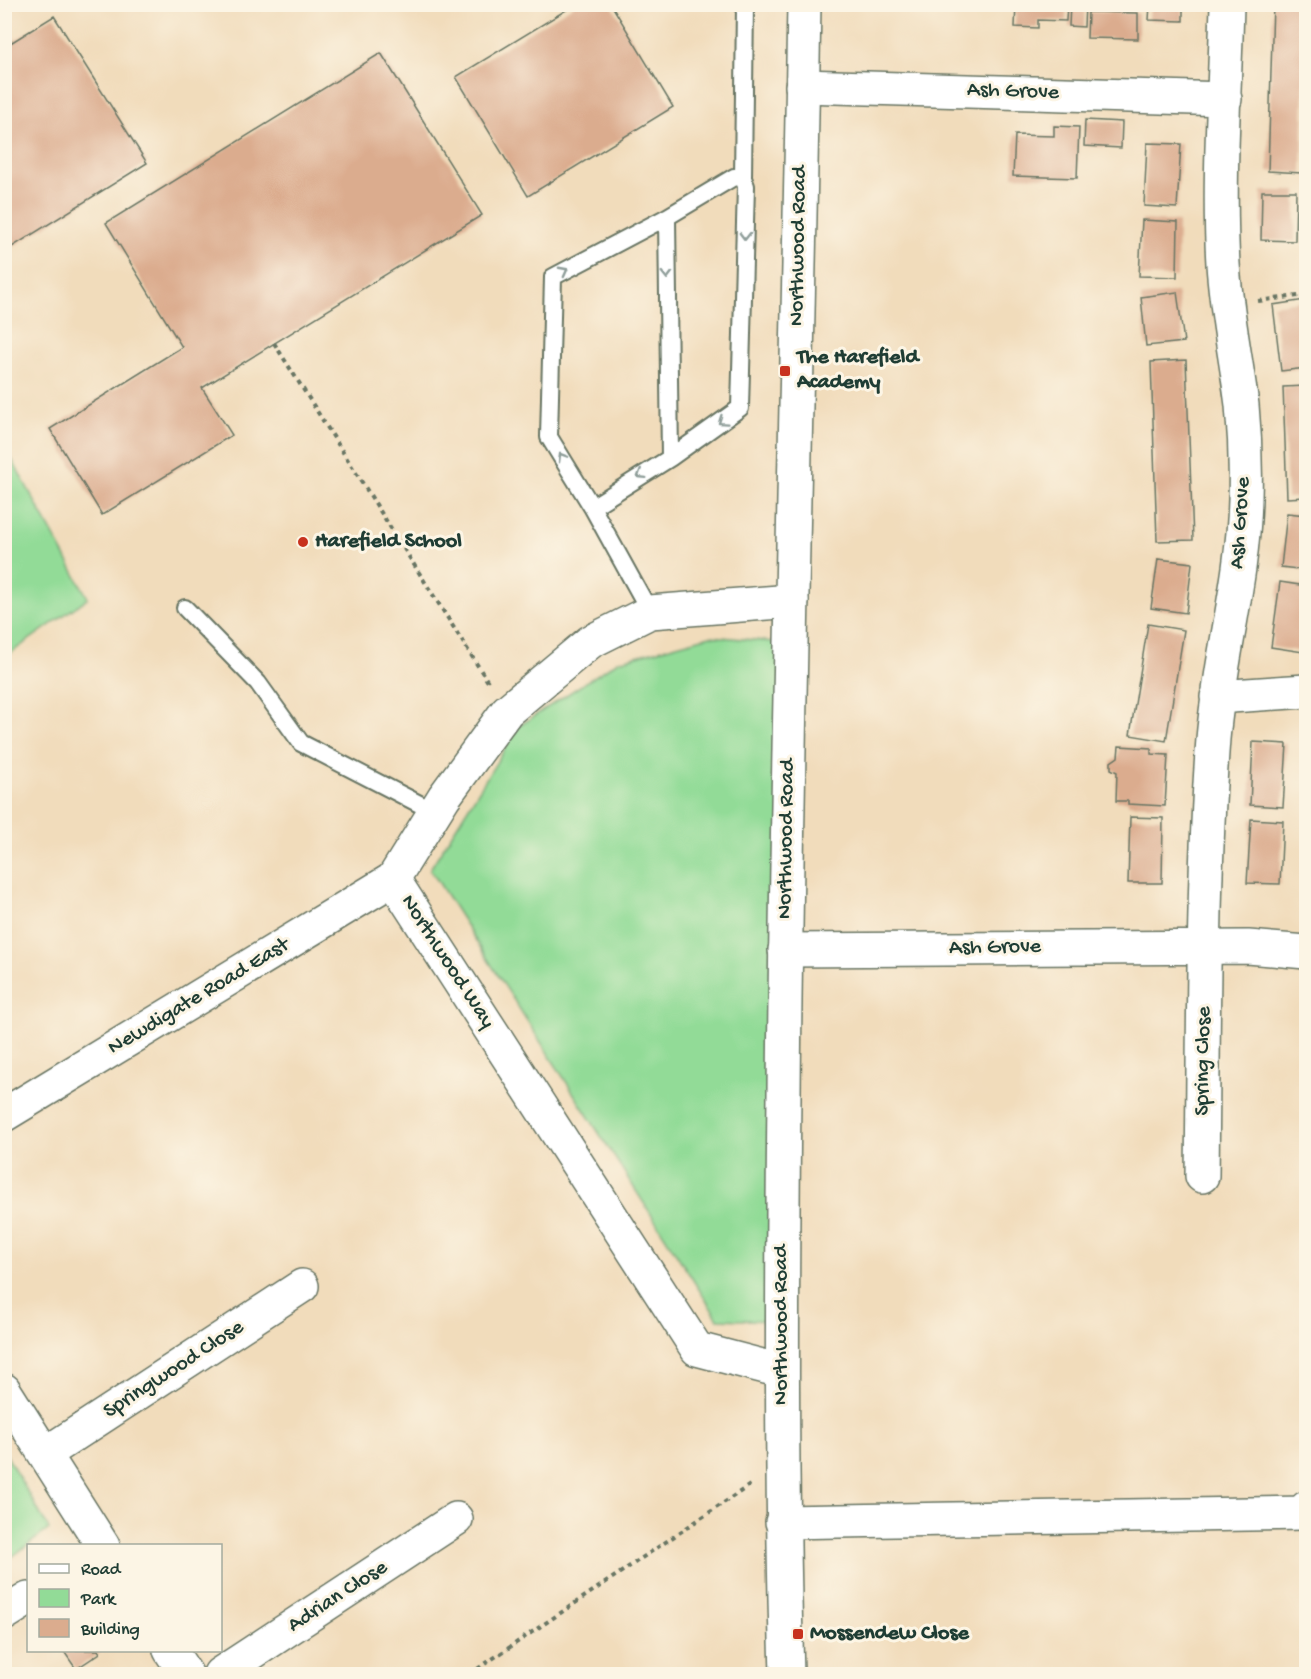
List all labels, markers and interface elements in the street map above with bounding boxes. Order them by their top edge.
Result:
street label: Ash Grove [966,77,1060,107]
street label: Northwood Road [785,163,813,326]
one-way arrow [738,231,751,240]
one-way arrow [558,267,568,278]
one-way arrow [661,271,673,280]
place label: The Harefield Academy [795,345,920,396]
marker: The Harefield Academy [778,364,792,378]
one-way arrow [717,414,728,425]
one-way arrow [557,453,569,463]
one-way arrow [637,468,647,480]
street label: Ash Grove [1225,475,1257,570]
place label: Harefield School [315,529,462,555]
marker: Harefield School [296,535,310,549]
street label: Northwood Road [773,756,801,919]
street label: Northwood Way [394,890,500,1034]
street label: Newdigate Road East [104,932,296,1061]
street label: Ash Grove [949,934,1042,962]
street label: Spring Close [1190,1005,1218,1116]
street label: Northwood Road [769,1243,795,1405]
street label: Springwood Close [99,1315,250,1425]
legend [27,1544,222,1652]
street label: Adrian Close [283,1555,393,1639]
text: Road [81,1560,122,1581]
text: Park [80,1590,117,1611]
text: Building [80,1620,140,1641]
place label: Mossendew Close [810,1621,969,1647]
marker: Mossendew Close [791,1627,805,1641]

